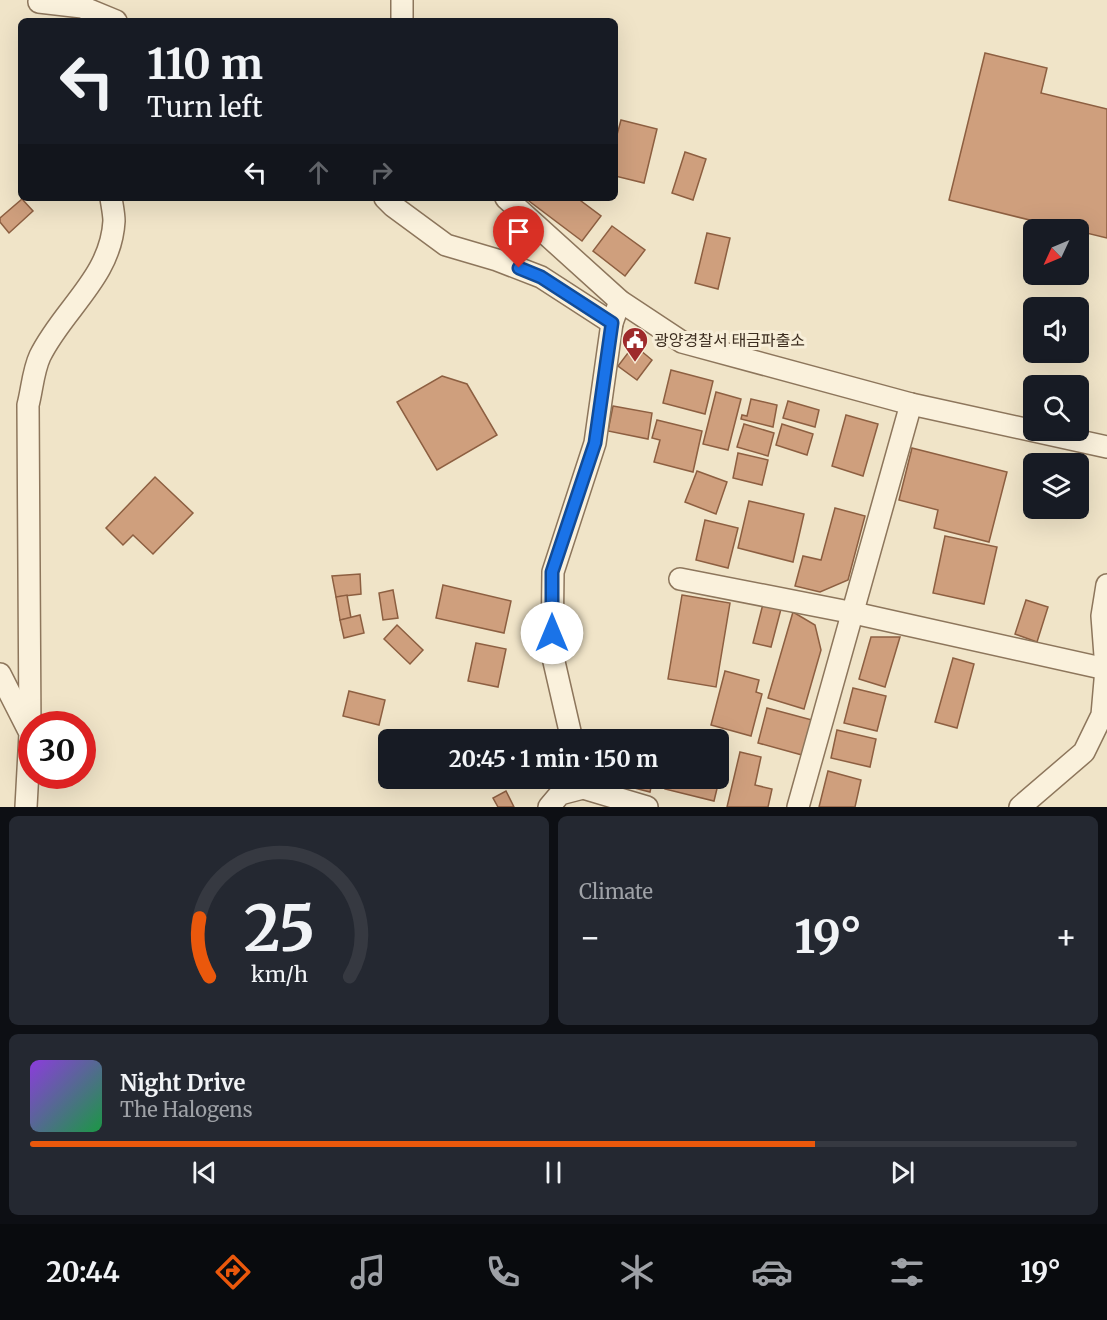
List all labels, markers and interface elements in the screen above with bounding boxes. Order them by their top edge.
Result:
text: 110 m [147,38,263,90]
icon: left [48,42,126,120]
text: Turn left [147,90,262,124]
icon: left [239,156,272,189]
icon: ahead [302,156,335,189]
icon: right [365,156,398,189]
pin [493,206,544,268]
icon: arrive [502,215,535,248]
north arrow [1023,219,1089,285]
map controls [1023,219,1089,519]
button: sound [1023,297,1089,363]
public building icon: 광양경찰서 태금파출소 [620,325,650,363]
place label: 광양경찰서 태금파출소 [654,330,805,350]
button: search [1023,375,1089,441]
button: layers [1023,453,1089,519]
position arrow [520,601,584,665]
speed limit sign: 30 [18,711,96,789]
text: 20:45 · 1 min · 150 m [449,745,658,773]
text: Climate [579,879,653,904]
text: 25 [243,890,315,968]
text: 19° [794,909,862,965]
text: − [579,917,601,958]
text: + [1055,917,1077,958]
text: km/h [251,962,307,989]
text: Night Drive [120,1069,245,1097]
text: The Halogens [120,1097,252,1122]
icon: previous [188,1156,221,1189]
icon: pause [537,1156,570,1189]
icon: next [886,1156,919,1189]
icon: directions [212,1251,254,1293]
icon: music [347,1251,389,1293]
icon: phone [482,1251,524,1293]
icon: climate [616,1251,658,1293]
icon: car [751,1251,793,1293]
icon: filters [886,1251,928,1293]
text: 20:44 [46,1255,120,1289]
text: 19° [1020,1255,1061,1289]

